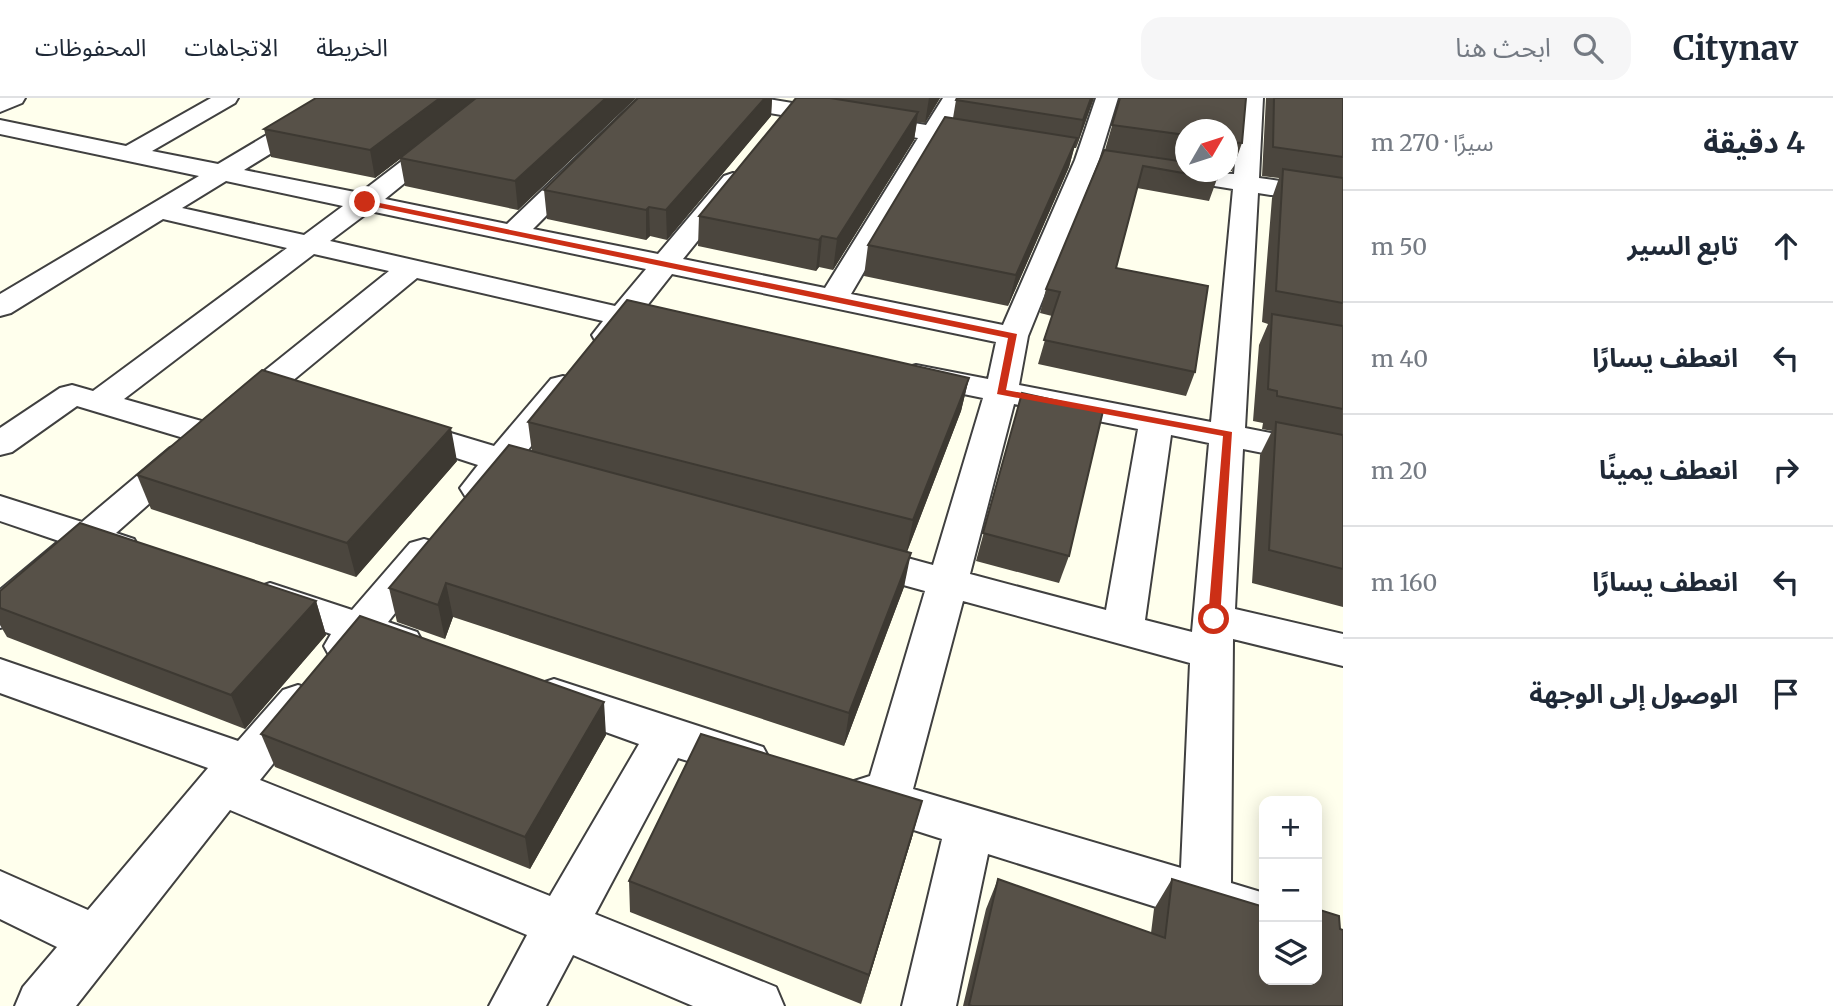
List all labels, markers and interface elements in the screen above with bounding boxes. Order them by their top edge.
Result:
search box [1141,17,1631,80]
text: Citynav [1673,28,1798,69]
icon: search [1569,29,1607,67]
text: ابحث هنا [1455,31,1551,64]
text: المحفوظات [35,32,146,63]
text: الاتجاهات [184,32,278,63]
text: الخريطة [316,32,388,63]
north arrow [1175,119,1238,182]
text: 4 دقيقة [1703,123,1805,161]
text: سيرًا · 270 m [1371,128,1494,157]
route end [349,186,380,217]
icon: ahead [1767,227,1805,265]
text: تابع السير [1628,229,1738,262]
text: 50 m [1371,232,1427,261]
icon: left [1767,339,1805,377]
text: انعطف يسارًا [1592,341,1738,374]
text: 40 m [1371,344,1428,373]
icon: right [1767,451,1805,489]
text: انعطف يمينًا [1599,453,1738,486]
text: 20 m [1371,456,1427,485]
icon: left [1767,563,1805,601]
text: انعطف يسارًا [1592,565,1738,598]
text: 160 m [1371,568,1437,597]
route start [1198,603,1229,634]
icon: arrive [1767,675,1805,713]
text: الوصول إلى الوجهة [1529,677,1738,710]
map controls [1259,796,1322,985]
button: + [1259,796,1322,859]
button: − [1259,859,1322,922]
button: layers [1259,922,1322,985]

